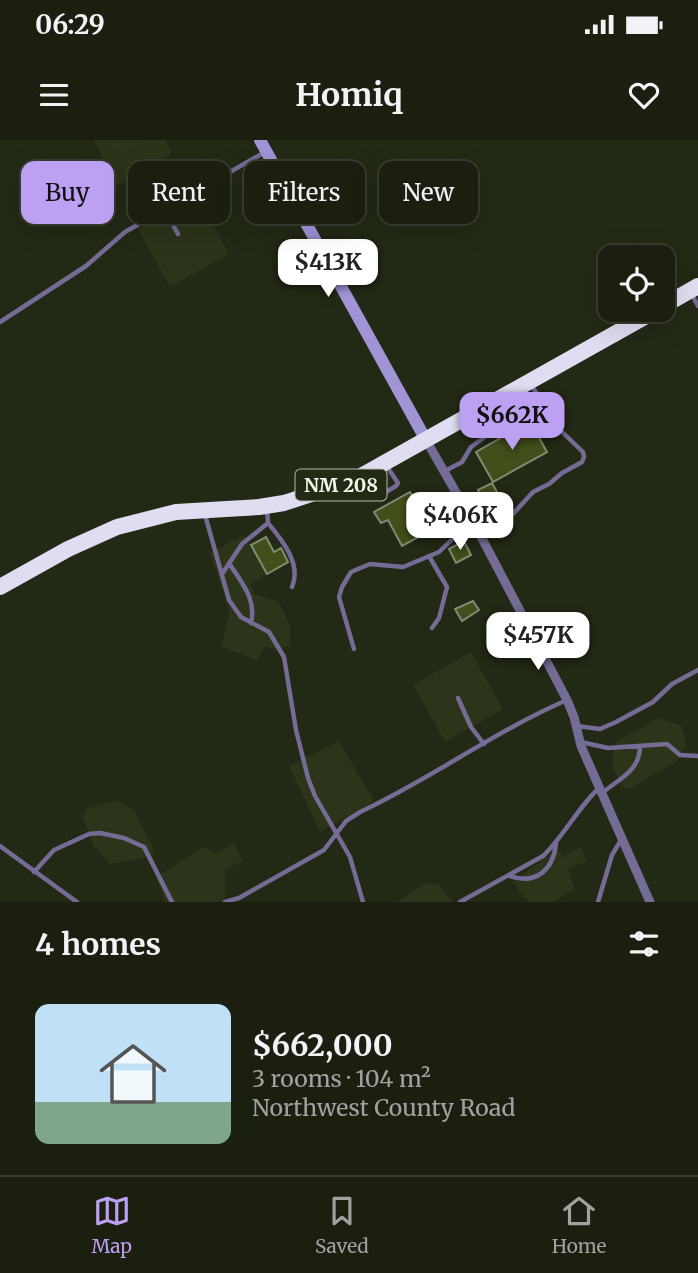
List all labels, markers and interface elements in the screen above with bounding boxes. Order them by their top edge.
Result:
text: 06:29 [35,8,105,41]
text: Homiq [295,75,403,115]
icon: menu [35,76,73,114]
icon: heart [625,76,663,114]
chip: Buy [21,161,114,224]
chip: Rent [128,161,230,224]
chip: Filters [244,161,365,224]
chip: New [379,161,478,224]
pin: $413K [279,240,377,299]
map controls [598,245,675,322]
button: locate [598,245,675,322]
text: $413K [294,247,362,276]
pin: $662K [463,392,561,452]
text: $662K [476,400,549,429]
road number: NM 208 [296,470,386,500]
pin: $406K [411,492,509,552]
text: $406K [422,500,498,529]
pin: $457K [489,612,587,672]
text: $457K [502,620,574,649]
text: 4 homes [35,925,161,963]
icon: filters [625,925,663,963]
text: $662,000 [252,1026,393,1064]
icon: home [91,1032,175,1116]
text: 3 rooms · 104 m² [252,1064,431,1093]
text: Northwest County Road [252,1093,515,1122]
tab: Map [91,1192,132,1258]
tab: Saved [315,1192,369,1258]
tab: Home [552,1192,607,1258]

